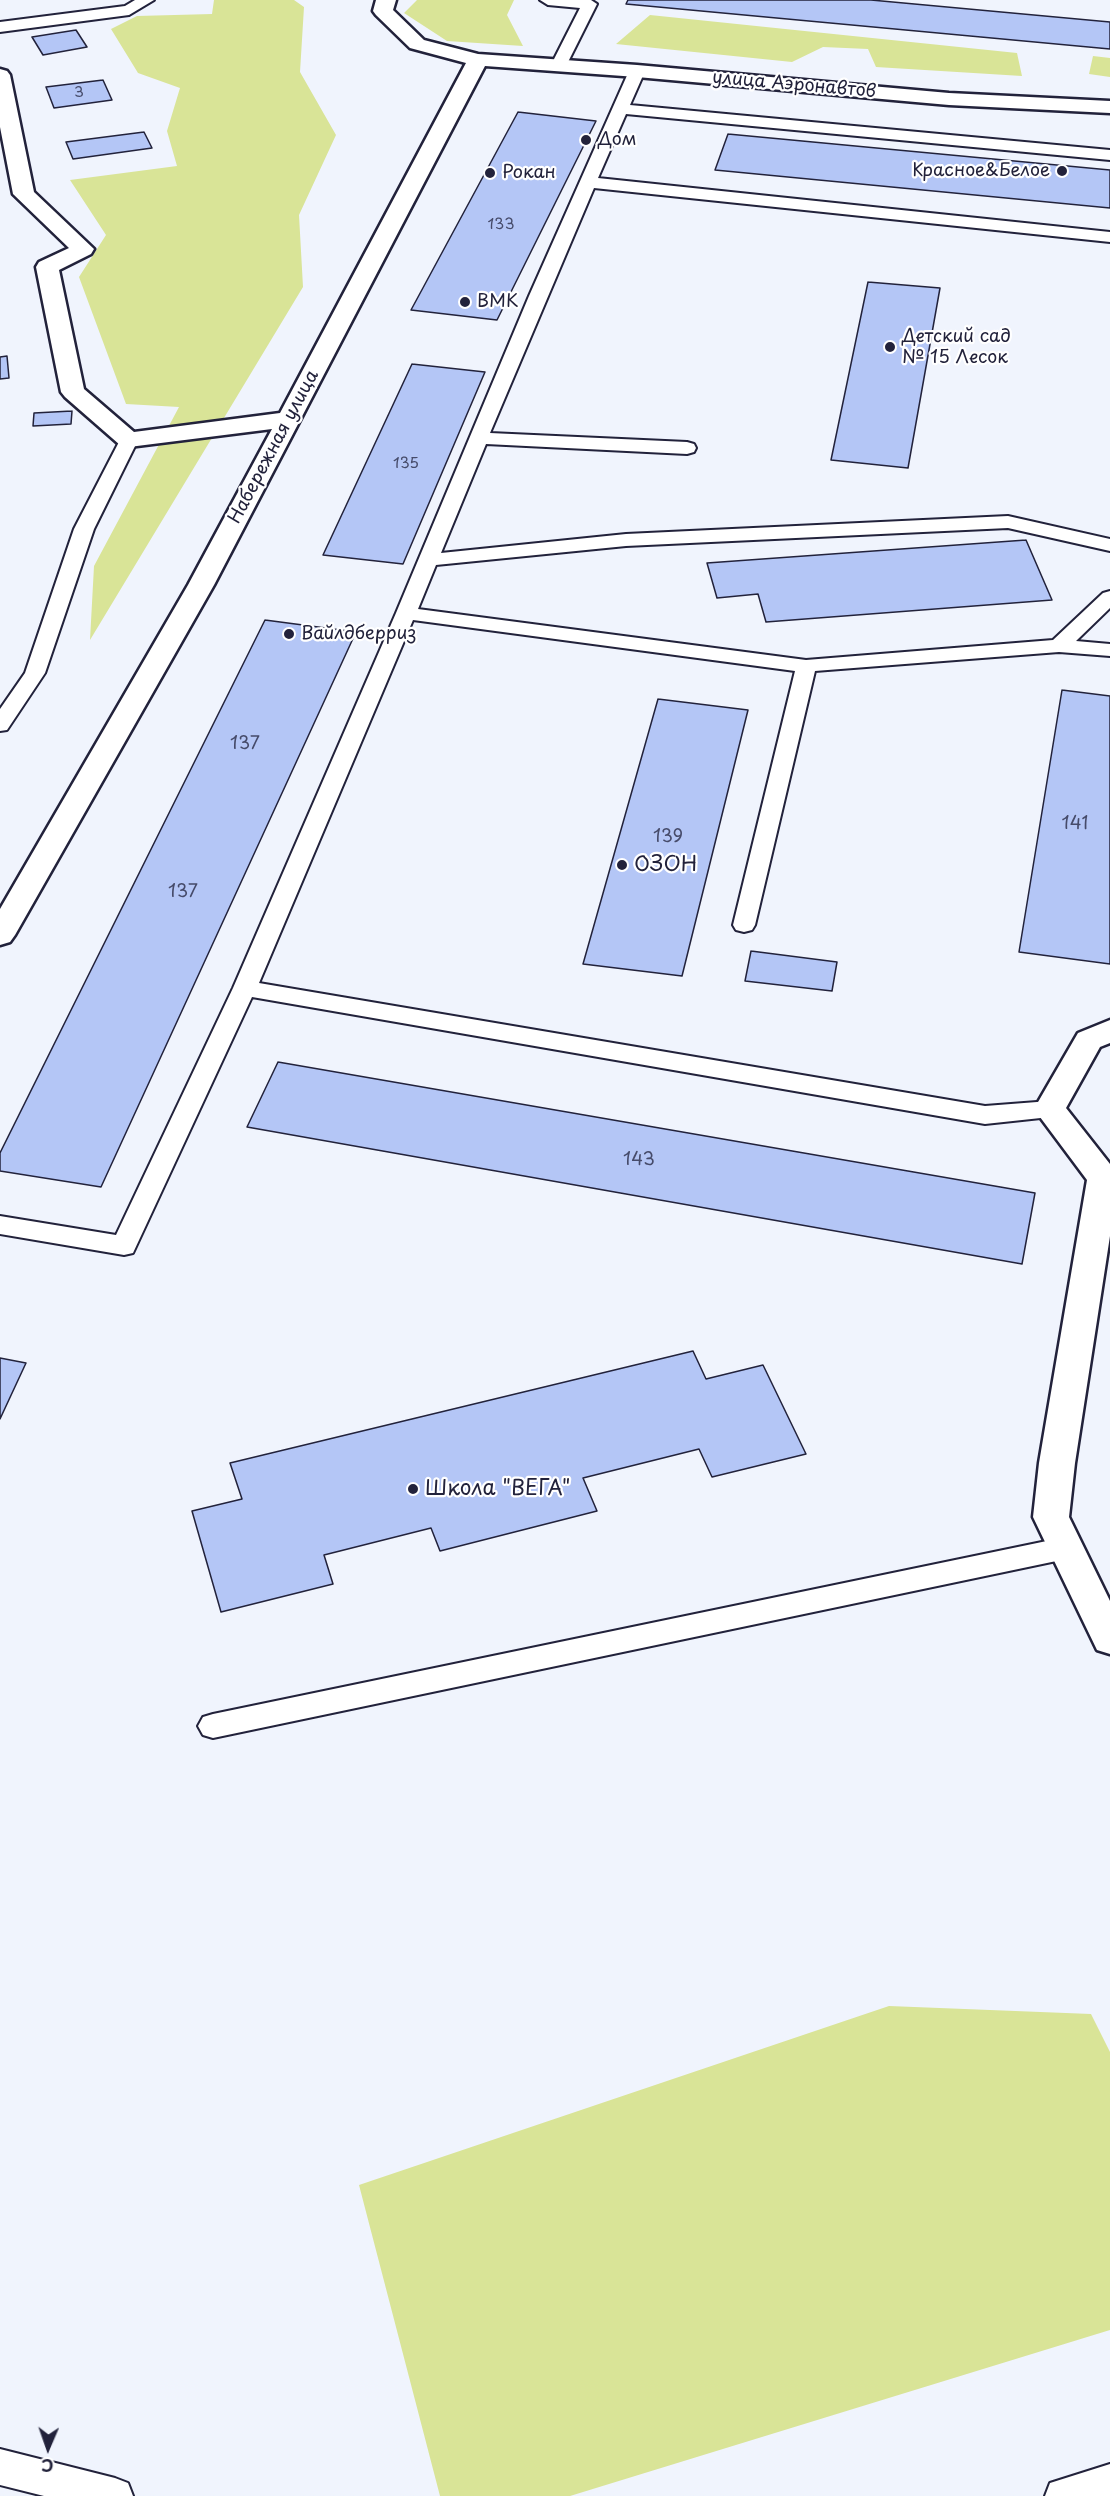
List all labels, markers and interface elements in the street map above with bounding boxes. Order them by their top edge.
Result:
street label: улица Аэронавтов [711,67,877,103]
house number: 3 [74,84,84,102]
place label: Дом [598,129,637,151]
marker: Дом [579,133,593,147]
place label: Красное&Белое [912,160,1050,182]
place label: Рокан [502,162,556,184]
marker: Красное&Белое [1055,164,1069,178]
marker: Рокан [483,166,497,180]
house number: 133 [488,216,514,234]
place label: ВМК [477,291,519,313]
marker: ВМК [458,295,472,309]
place label: Детский сад № 15 Лесок [902,326,1011,368]
marker: Детский сад № 15 Лесок [883,340,897,354]
street label: Набережная улица [224,367,324,527]
house number: 135 [393,455,419,473]
place label: Вайлдберриз [301,623,416,645]
marker: Вайлдберриз [282,627,296,641]
house number: 137 [230,733,260,755]
house number: 141 [1062,813,1088,835]
house number: 139 [653,826,683,848]
place label: ОЗОН [634,852,697,878]
marker: ОЗОН [615,858,629,872]
house number: 137 [168,881,198,903]
house number: 143 [623,1149,655,1171]
place label: Школа "ВЕГА" [425,1476,570,1502]
marker: Школа "ВЕГА" [406,1482,420,1496]
north arrow [18,2418,78,2478]
text: С [41,2454,54,2478]

